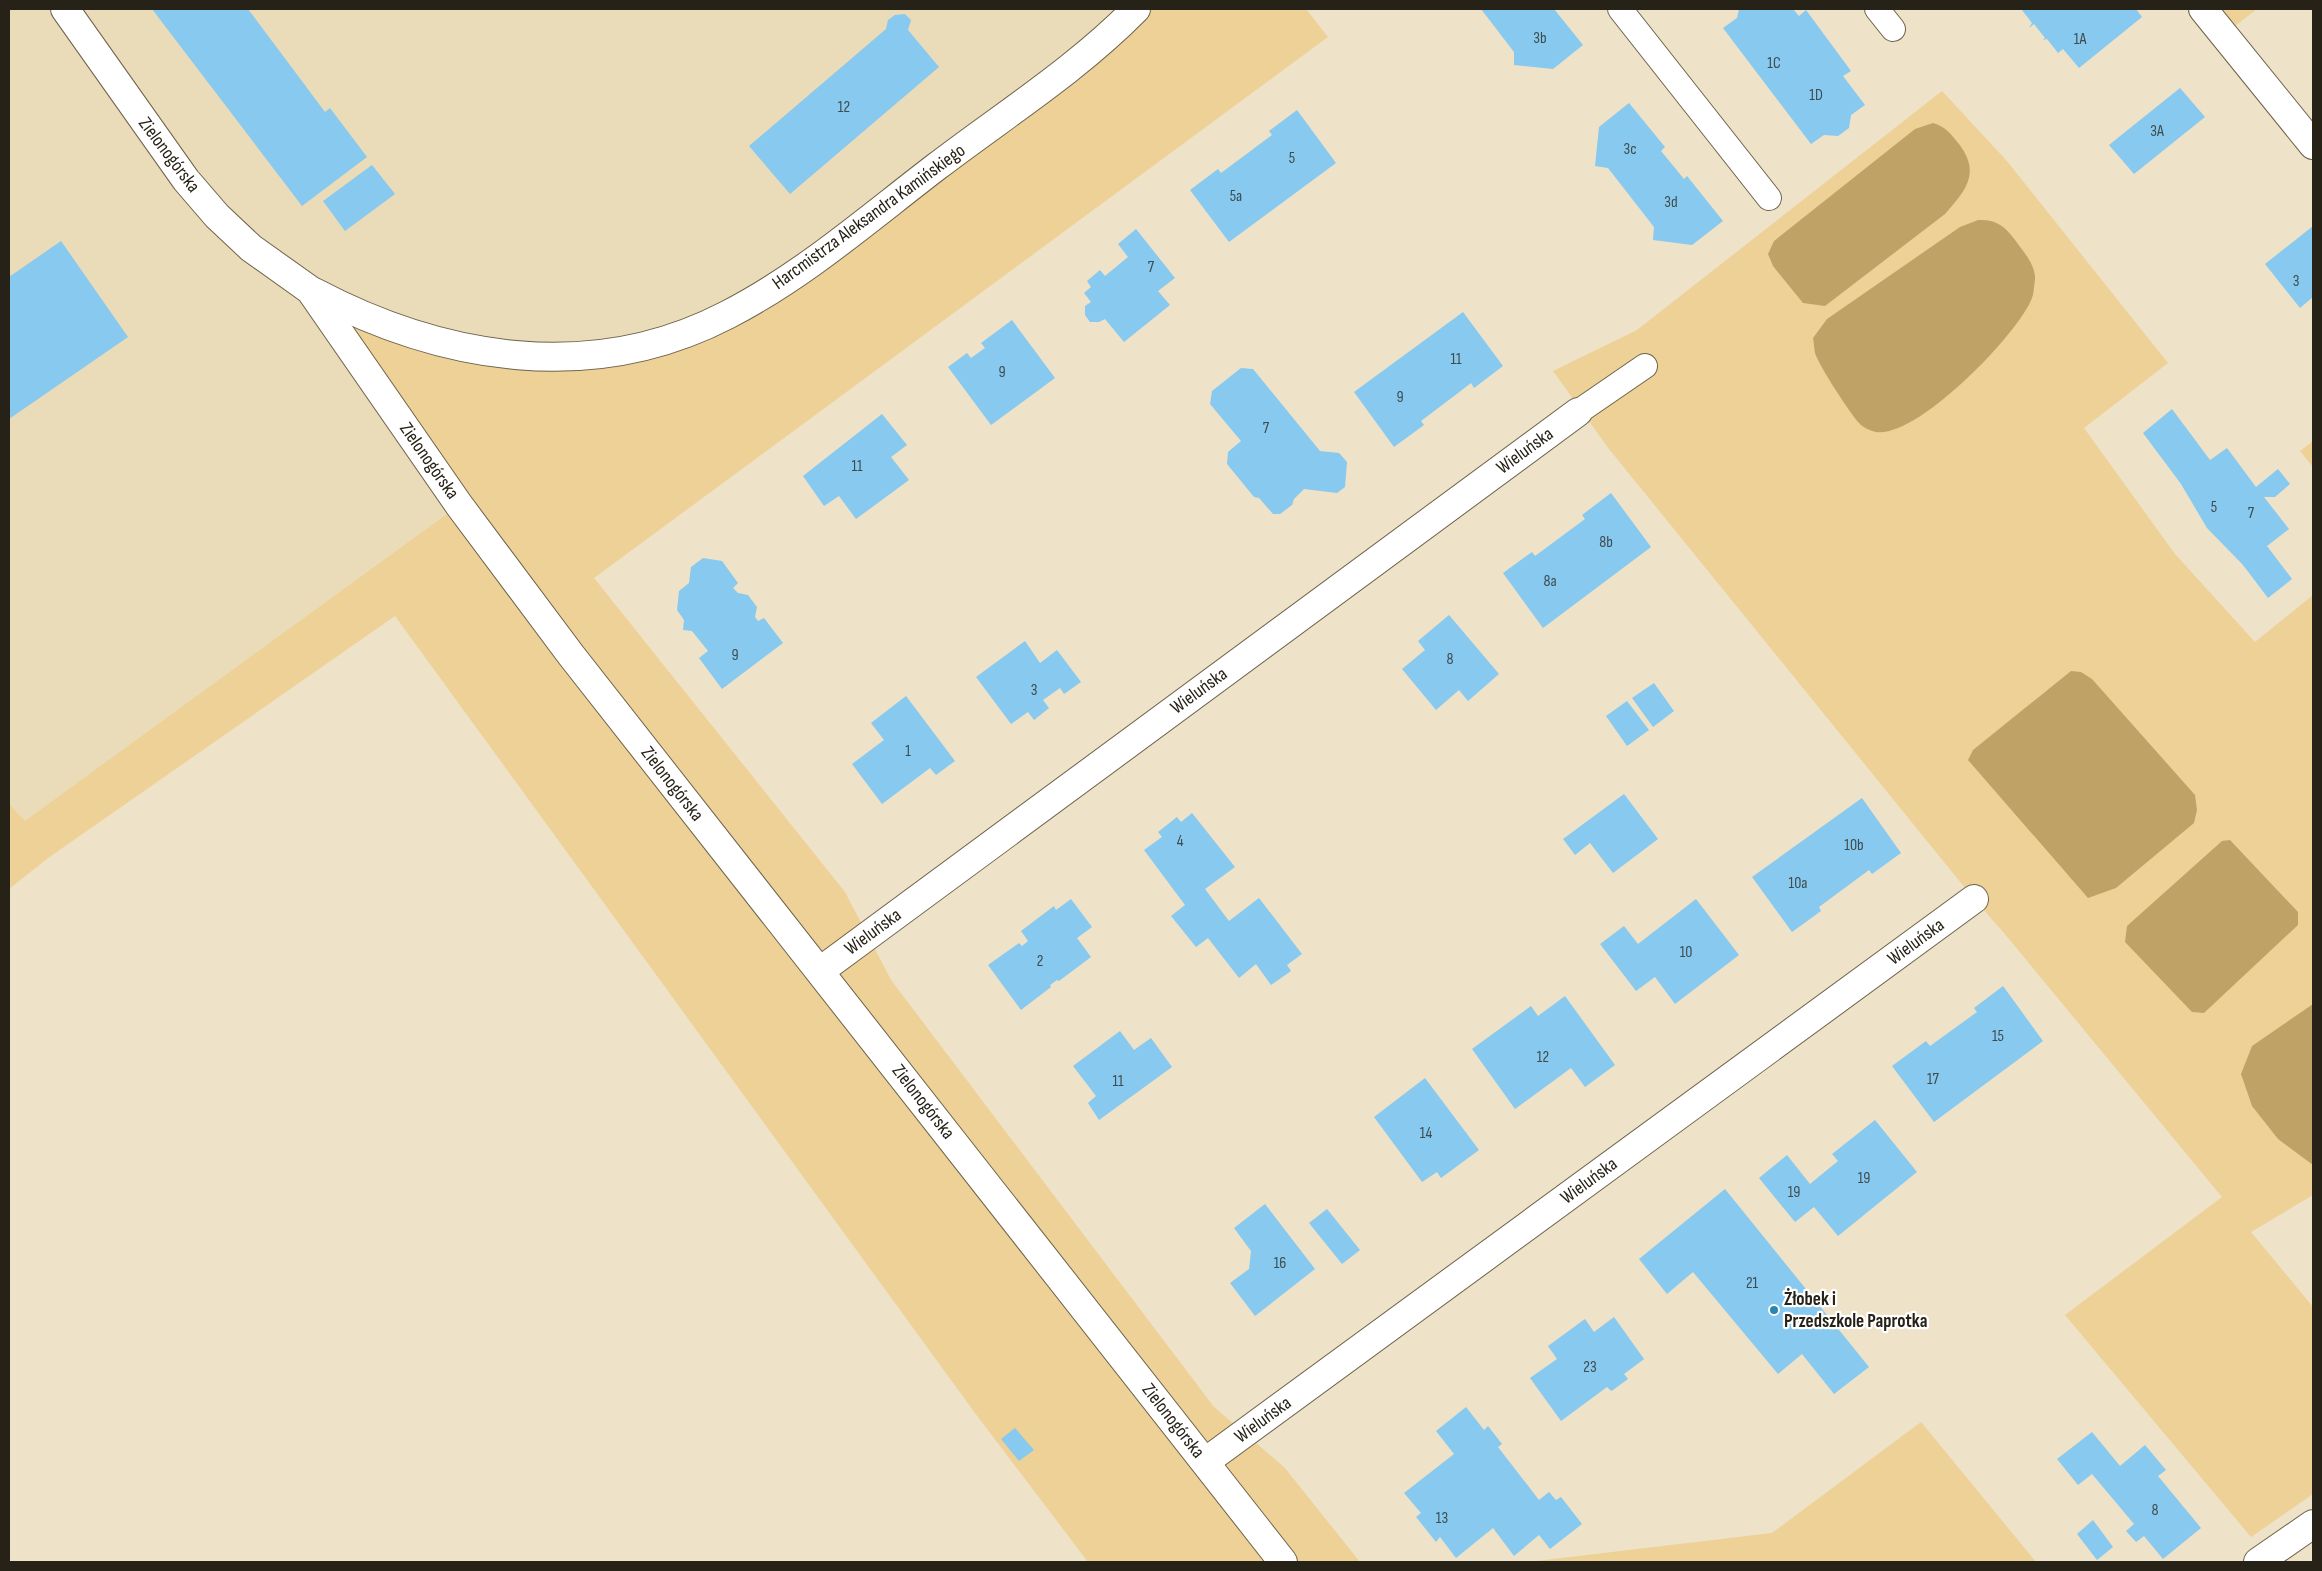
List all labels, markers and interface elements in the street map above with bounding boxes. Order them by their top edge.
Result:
house number: 3b [1533,29,1547,48]
house number: 1A [2074,30,2086,49]
house number: 1C [1767,54,1781,73]
house number: 1D [1809,86,1823,105]
house number: 12 [838,98,850,117]
street label: Zielonogórska [133,113,205,197]
house number: 3A [2150,122,2164,141]
street label: Harcmistrza Aleksandra Kamińskiego [768,139,970,295]
house number: 3c [1623,140,1637,159]
house number: 5 [1289,149,1295,168]
house number: 5a [1230,187,1242,206]
house number: 3d [1664,193,1678,212]
house number: 7 [1148,258,1155,277]
house number: 3 [2293,272,2299,291]
house number: 11 [1450,350,1462,369]
house number: 9 [998,363,1006,382]
house number: 9 [1396,388,1404,407]
street label: Zielonogórska [394,418,464,504]
house number: 7 [1263,419,1270,438]
street label: Wieluńska [1492,423,1558,479]
house number: 11 [851,457,863,476]
house number: 5 [2211,498,2217,517]
house number: 7 [2248,504,2255,523]
house number: 8b [1599,533,1613,552]
house number: 8a [1543,572,1557,591]
house number: 9 [731,646,739,665]
house number: 8 [1446,650,1454,669]
street label: Wieluńska [1166,663,1232,719]
house number: 3 [1031,681,1037,700]
street label: Zielonogórska [636,742,708,826]
house number: 1 [905,742,911,761]
house number: 4 [1177,832,1184,851]
house number: 10b [1844,836,1864,855]
house number: 10a [1789,874,1807,893]
street label: Wieluńska [840,904,906,960]
street label: Wieluńska [1883,914,1949,970]
house number: 10 [1680,943,1692,962]
house number: 2 [1037,952,1043,971]
house number: 15 [1992,1027,2004,1046]
house number: 12 [1537,1048,1549,1067]
street label: Zielonogórska [887,1060,959,1144]
house number: 17 [1927,1070,1940,1089]
house number: 11 [1112,1072,1124,1091]
house number: 14 [1420,1124,1432,1143]
street label: Wieluńska [1556,1153,1622,1209]
house number: 19 [1858,1169,1870,1188]
house number: 19 [1788,1183,1800,1202]
house number: 16 [1274,1254,1286,1273]
house number: 21 [1746,1274,1759,1293]
place label: Żłobek i Przedszkole Paprotka [1784,1288,1928,1333]
marker: Żłobek i Przedszkole Paprotka [1768,1304,1780,1316]
house number: 23 [1583,1358,1597,1377]
street label: Zielonogórska [1137,1379,1209,1463]
street label: Wieluńska [1230,1392,1296,1448]
house number: 8 [2151,1501,2159,1520]
house number: 13 [1436,1509,1448,1528]

